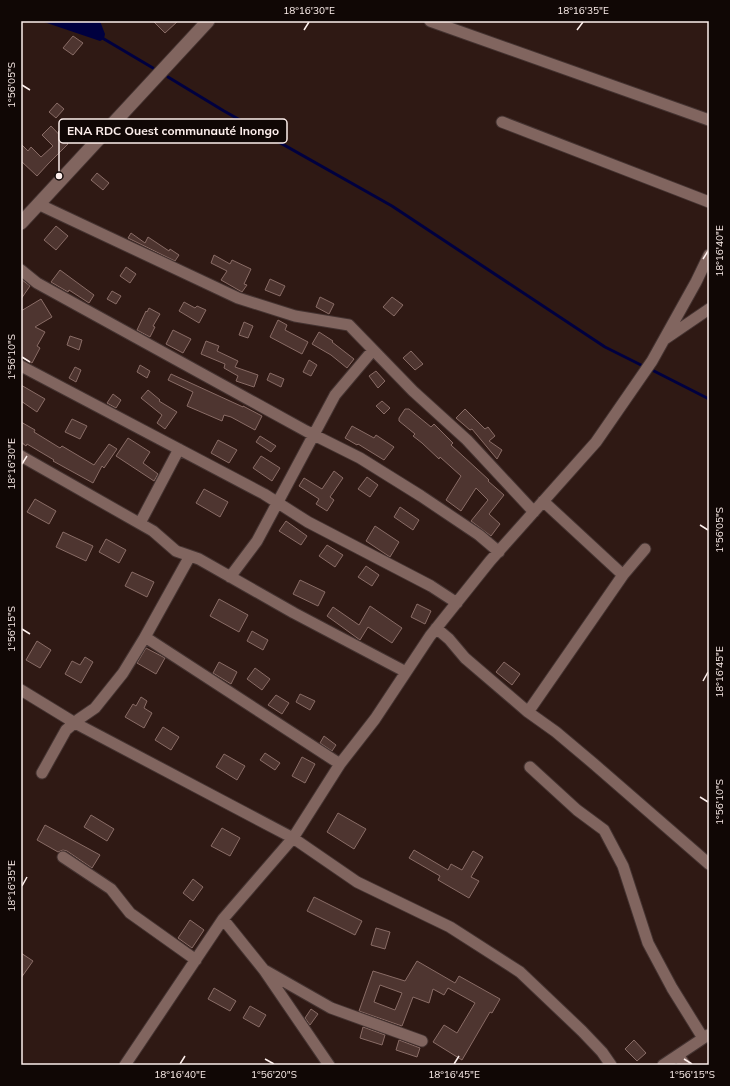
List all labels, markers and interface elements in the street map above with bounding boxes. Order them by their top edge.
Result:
text: 18°16'30"E [283,4,335,17]
text: 18°16'35"E [557,4,609,17]
text: 1°56'05"S [5,62,18,108]
callout: ENA RDC Ouest communauté Inongo [59,119,287,143]
text: ENA RDC Ouest communauté Inongo [67,123,279,138]
text: 18°16'40"E [713,225,726,277]
text: 1°56'10"S [5,334,18,380]
text: 18°16'30"E [5,438,18,490]
text: 1°56'05"S [713,507,726,553]
text: 1°56'15"S [5,606,18,652]
text: 18°16'45"E [713,646,726,698]
text: 1°56'10"S [713,779,726,825]
text: 18°16'35"E [5,860,18,912]
text: 18°16'40"E [154,1068,206,1081]
text: 1°56'20"S [251,1068,297,1081]
text: 18°16'45"E [428,1068,480,1081]
text: 1°56'15"S [669,1068,715,1081]

